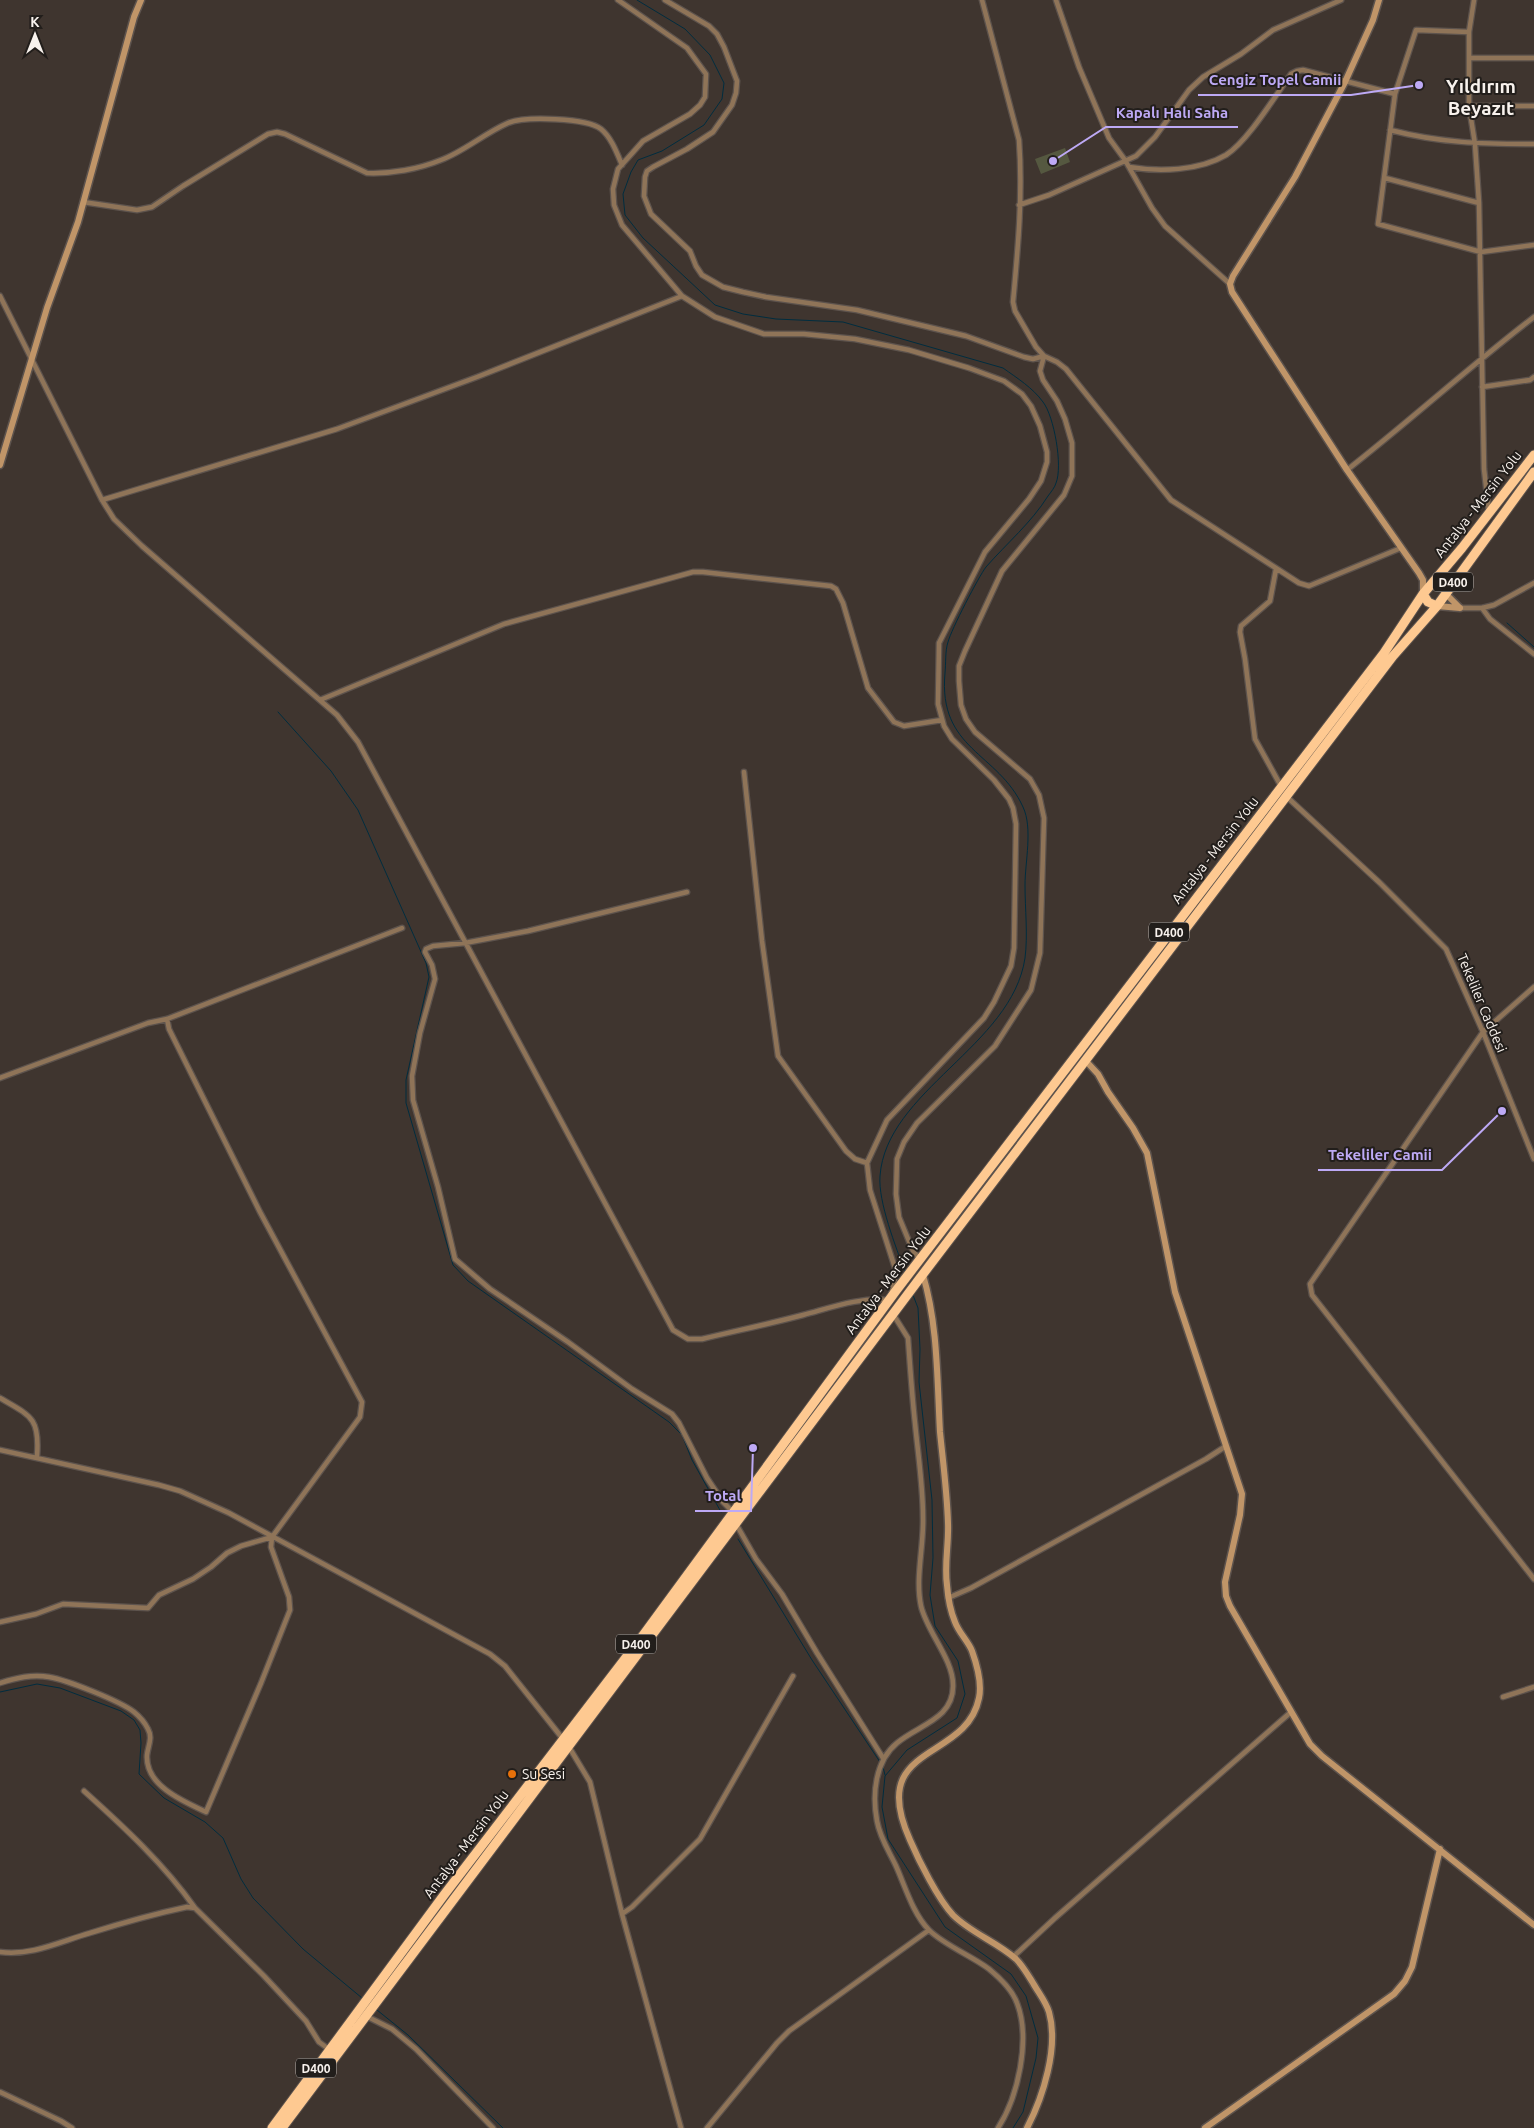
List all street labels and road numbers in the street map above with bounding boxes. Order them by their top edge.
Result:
street label: Antalya - Mersin Yolu [1431,447,1525,561]
road number: D400 [1433,572,1473,592]
street label: Antalya - Mersin Yolu [1168,793,1262,907]
road number: D400 [1149,922,1189,942]
street label: Tekeliler Caddesi [1454,951,1510,1055]
street label: Antalya - Mersin Yolu [842,1223,934,1337]
road number: D400 [616,1635,656,1654]
street label: Antalya - Mersin Yolu [420,1787,512,1901]
road number: D400 [296,2058,336,2078]

